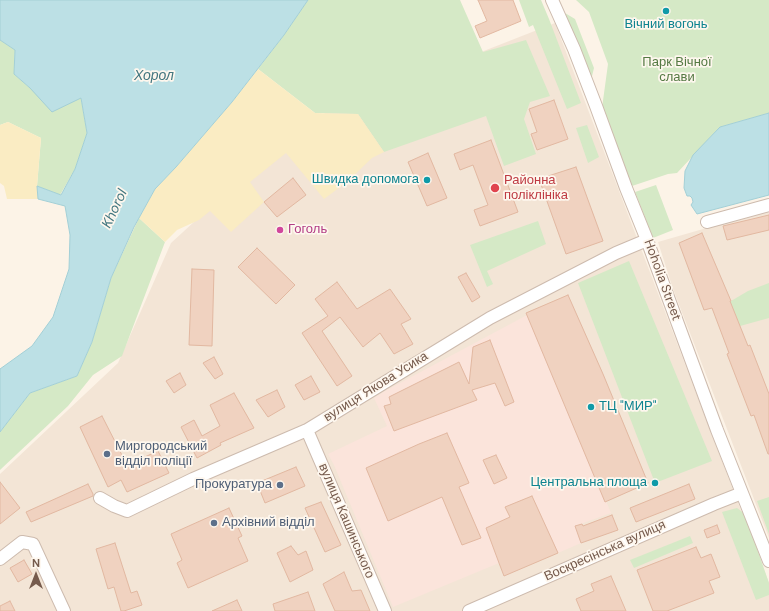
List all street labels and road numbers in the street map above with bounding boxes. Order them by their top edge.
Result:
street label: Hoholia Street [640,237,684,323]
street label: вулиця Якова Усика [321,349,431,425]
street label: вулиця Кашинського [315,461,377,581]
street label: Воскресінська вулиця [542,517,668,585]

